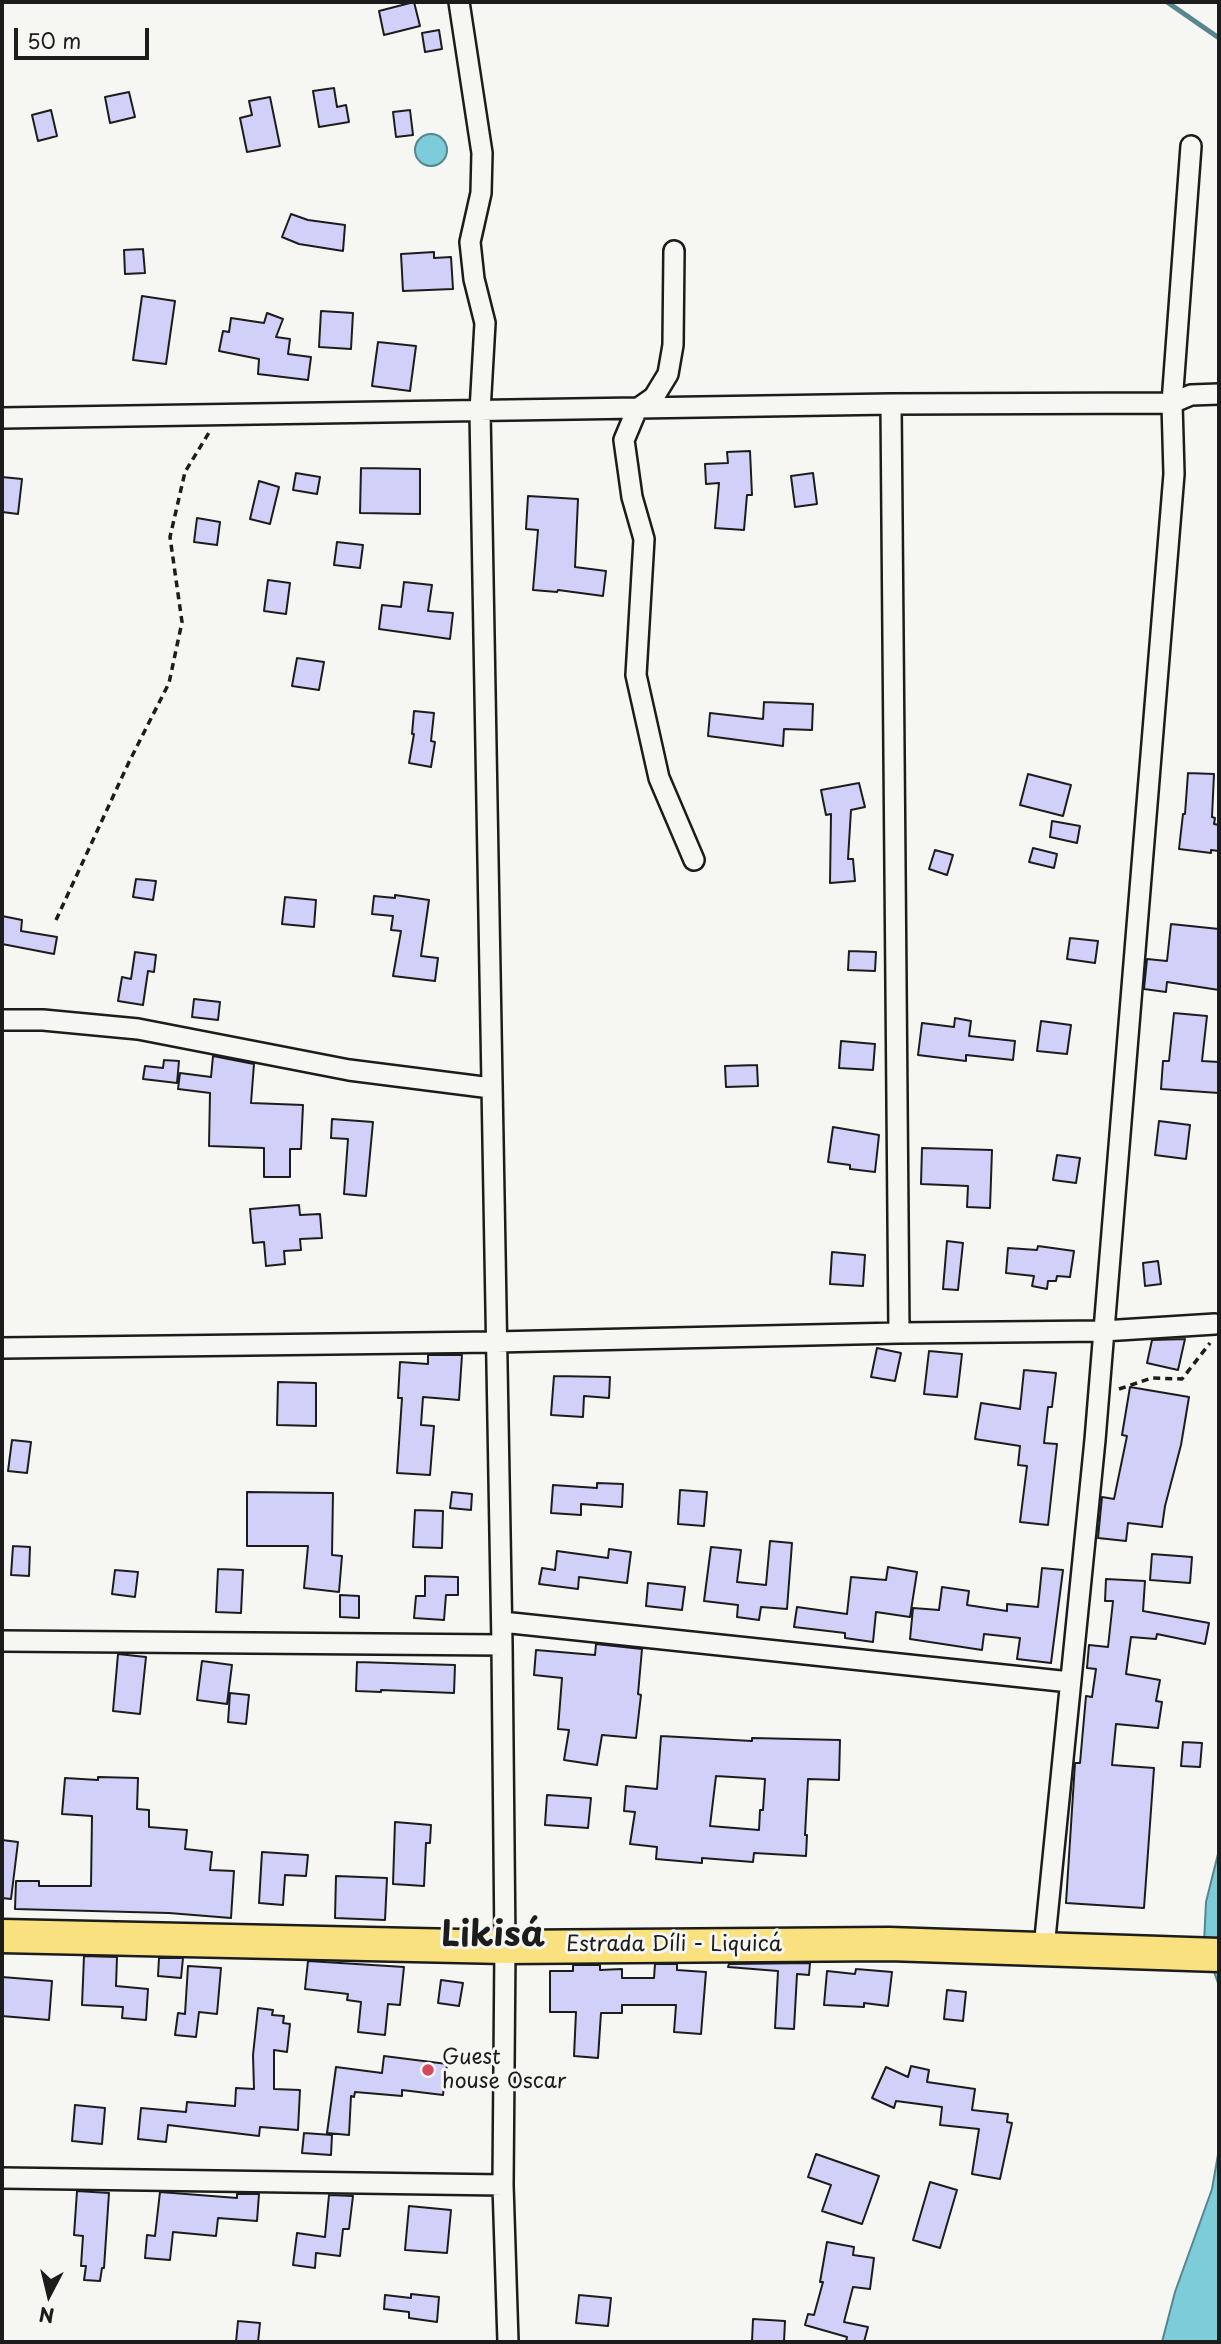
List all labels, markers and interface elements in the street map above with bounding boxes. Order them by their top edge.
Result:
scale bar [18,14,152,58]
text: 50 m [27,24,81,56]
district label: Likisá [441,1915,545,1957]
street label: Estrada Díli - Liquicá [566,1932,782,1958]
place label: Guest house Oscar [442,2045,566,2095]
marker: Guest house Oscar [420,2062,436,2078]
north arrow [14,2260,84,2330]
text: N [37,2301,56,2331]

